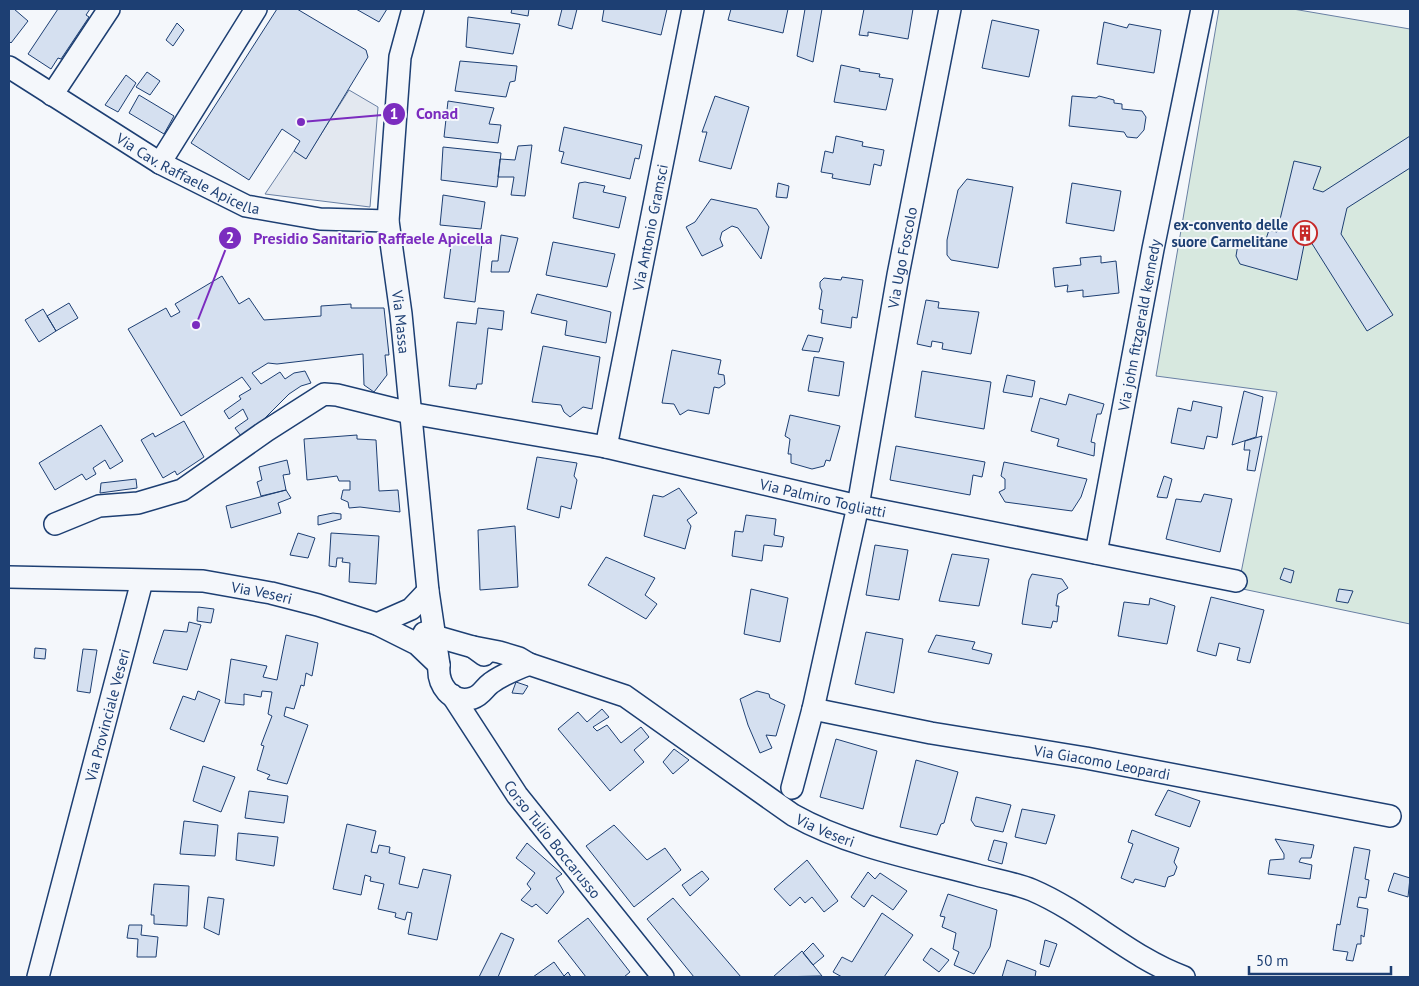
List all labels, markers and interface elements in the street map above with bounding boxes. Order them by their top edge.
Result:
callout: Conad [381,98,468,129]
text: Conad [416,103,458,123]
text: 1 [390,104,398,123]
street label: Via Cav. Raffaele Apicella [112,128,261,218]
street label: Via Antonio Gramsci [628,162,672,293]
street label: Via Ugo Foscolo [883,205,921,311]
place label: ex-convento delle suore Carmelitane [1172,215,1288,251]
building icon: ex-convento delle suore Carmelitane [1292,220,1318,246]
callout: Presidio Sanitario Raffaele Apicella [218,223,503,254]
text: 2 [226,228,234,247]
text: Presidio Sanitario Raffaele Apicella [253,228,493,248]
street label: Via john fitzgerald kennedy [1113,237,1164,414]
street label: Via Massa [388,288,414,354]
street label: Via Palmiro Togliatti [757,474,888,521]
street label: Via Veseri [229,577,295,608]
street label: Via Provinciale Veseri [80,646,133,784]
street label: Via Giacomo Leopardi [1031,740,1172,783]
street label: Corso Tulio Boccarusso [500,776,606,902]
street label: Via Veseri [792,809,857,851]
scale bar [1249,944,1392,976]
text: 50 m [1256,951,1289,970]

